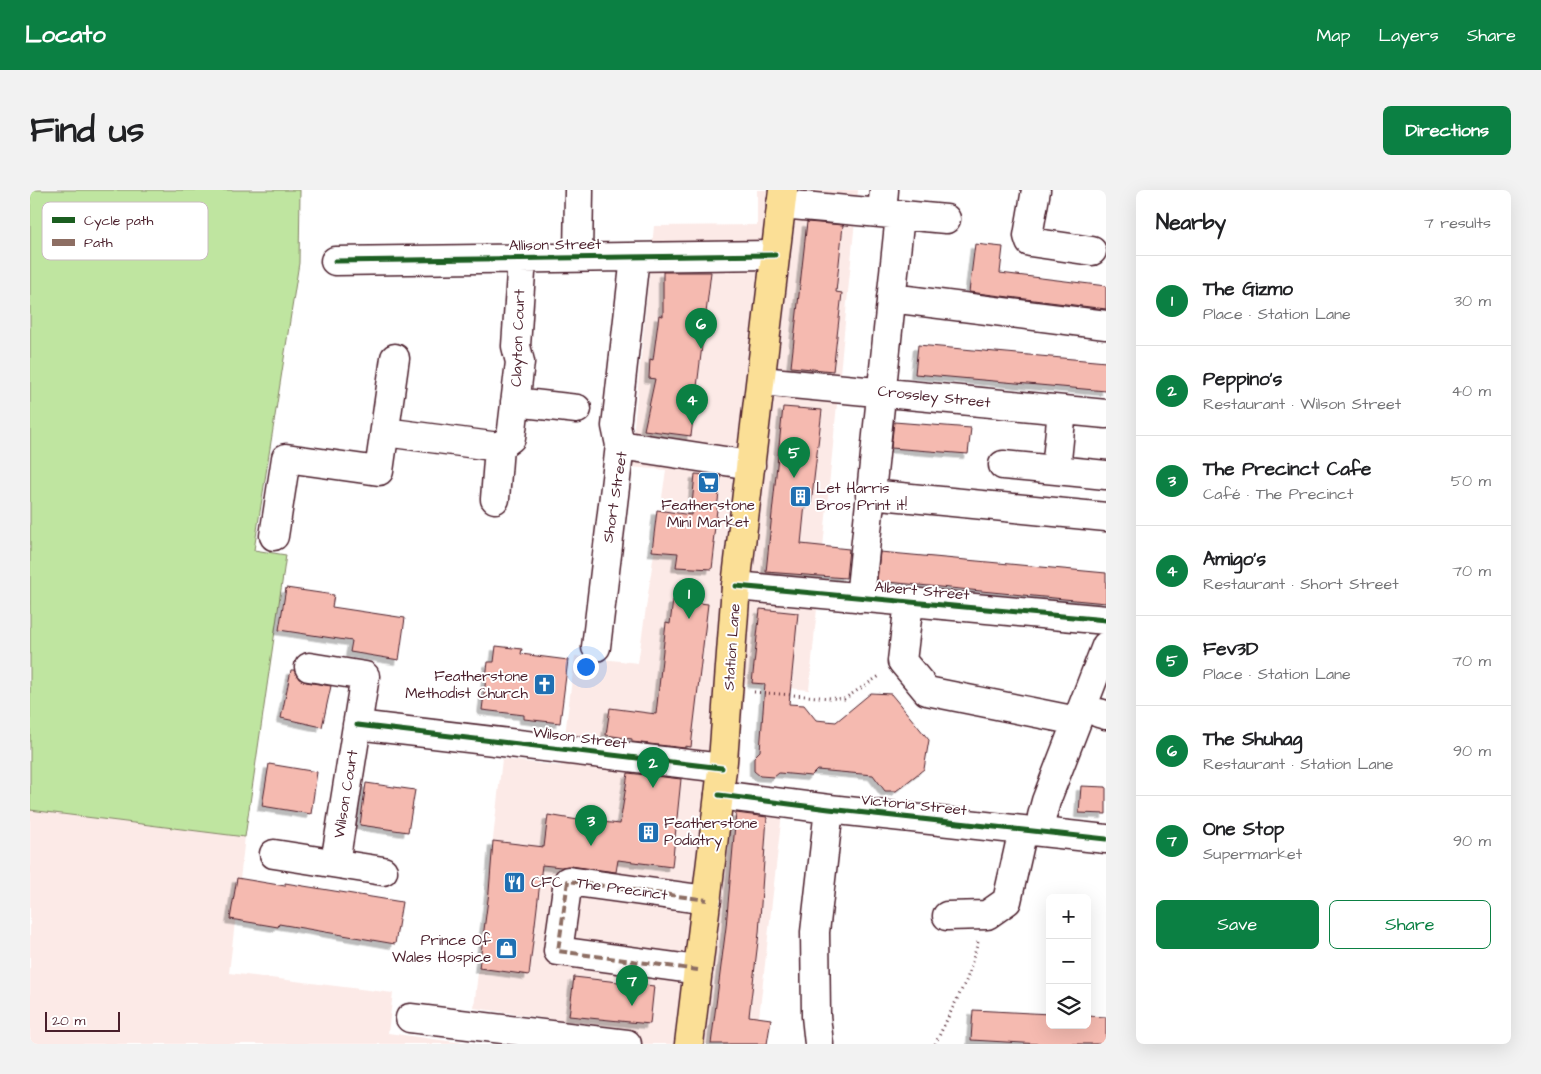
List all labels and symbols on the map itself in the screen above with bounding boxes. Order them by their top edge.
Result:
legend [42,202,208,260]
text: Cycle path [84,211,153,231]
text: Path [84,233,113,253]
street label: Allison Street [509,234,601,256]
street label: Clayton Court [506,289,531,387]
pin: 6 [685,308,717,349]
street label: Crossley Street [876,381,991,414]
pin: 4 [676,384,708,425]
pin: 5 [778,437,810,478]
street label: Short Street [597,450,633,544]
supermarket icon: Featherstone Mini Market [696,470,720,494]
place label: Let Harris Bros Print it! [816,478,907,516]
building icon: Let Harris Bros Print it! [788,485,812,509]
place label: Featherstone Mini Market [661,495,755,533]
street label: Albert Street [874,576,970,606]
pin: 1 [673,578,705,619]
street label: Station Lane [718,603,746,691]
your location [573,654,599,680]
place label: Featherstone Methodist Church [405,666,529,704]
church icon: Featherstone Methodist Church [532,673,556,697]
street label: Wilson Street [532,722,628,754]
pin: 2 [637,747,669,788]
street label: Wilson Court [329,748,363,840]
street label: Victoria Street [860,789,968,821]
pin: 3 [575,805,607,846]
place label: Featherstone Podiatry [664,813,758,852]
building icon: Featherstone Podiatry [636,820,660,844]
restaurant icon: CFC [503,870,527,894]
place label: CFC [531,872,563,893]
street label: The Precinct [575,872,669,906]
place label: Prince Of Wales Hospice [392,930,491,968]
shop icon: Prince Of Wales Hospice [495,937,519,961]
pin: 7 [616,965,648,1006]
scale bar [45,1009,120,1032]

